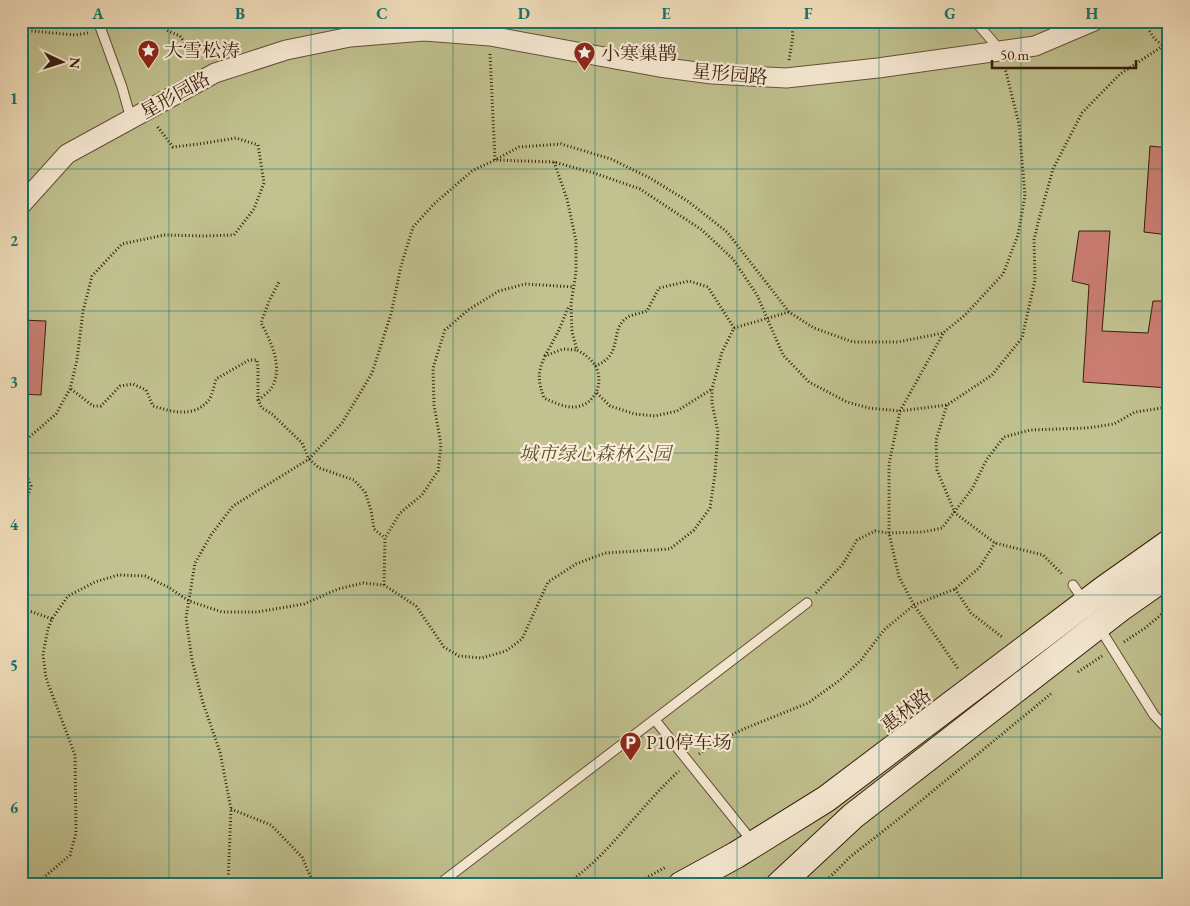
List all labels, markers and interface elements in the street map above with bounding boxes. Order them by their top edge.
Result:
text: A [91,3,104,24]
text: B [235,3,245,24]
text: C [376,3,388,24]
text: D [518,3,530,24]
text: E [661,3,671,24]
text: F [804,3,813,24]
text: G [944,3,956,24]
text: H [1086,3,1099,24]
north arrow [38,38,88,88]
place icon: 大雪松涛 [136,38,160,69]
place label: 大雪松涛 [164,38,240,63]
scale bar [992,38,1136,70]
place icon: 小寒巢鹊 [573,41,597,72]
place label: 小寒巢鹊 [601,41,677,66]
text: 50 m [1000,45,1029,64]
text: N [66,57,84,70]
street label: 星形园路 [691,58,769,90]
street label: 星形园路 [136,66,214,124]
text: 1 [10,88,18,109]
text: 2 [10,230,19,251]
text: 3 [10,372,18,393]
park label: 城市绿心森林公园 [519,441,674,466]
text: 4 [10,514,19,535]
text: 5 [10,655,18,676]
street label: 惠林路 [876,683,936,737]
parking icon: P10停车场 [618,730,642,761]
place label: P10停车场 [646,730,732,755]
text: 6 [10,797,19,818]

